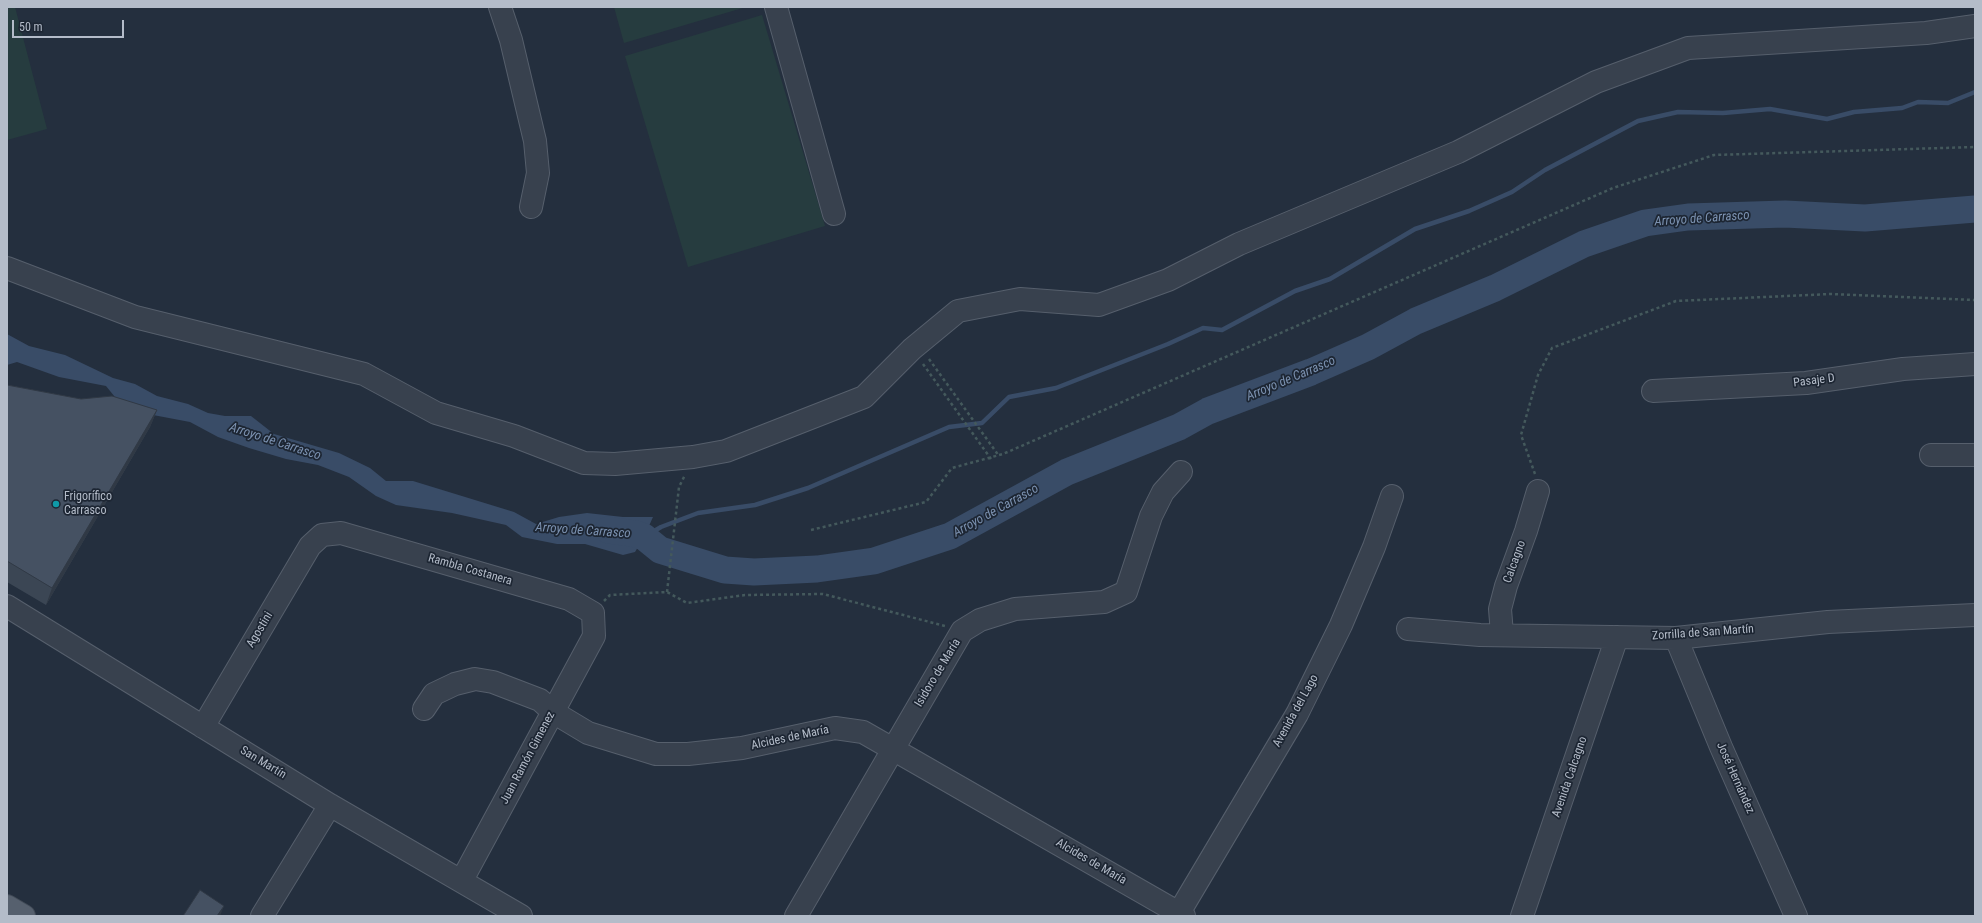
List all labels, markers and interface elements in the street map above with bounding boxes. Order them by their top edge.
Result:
scale bar [14,12,126,38]
text: 50 m [19,20,43,34]
water label: Arroyo de Carrasco [1654,208,1750,230]
water label: Arroyo de Carrasco [1244,353,1338,405]
street label: Pasaje D [1793,371,1835,391]
water label: Arroyo de Carrasco [227,420,323,464]
water label: Arroyo de Carrasco [951,481,1041,541]
place label: Frigorífico Carrasco [64,490,112,518]
marker: Frigorífico Carrasco [51,499,61,509]
water label: Arroyo de Carrasco [535,520,631,542]
street label: Calcagno [1501,539,1529,585]
street label: Rambla Costanera [426,551,514,589]
street label: Agostini [244,609,276,651]
street label: Zorrilla de San Martín [1652,622,1754,644]
street label: Isidoro de María [912,636,964,710]
street label: Avenida del Lago [1270,672,1322,750]
street label: Juan Ramón Gimenez [497,709,559,807]
street label: Alcides de María [750,723,830,753]
street label: Avenida Calcagno [1549,735,1591,819]
street label: José Hernández [1713,740,1757,816]
street label: San Martín [237,744,289,782]
street label: Alcides de María [1053,836,1129,888]

